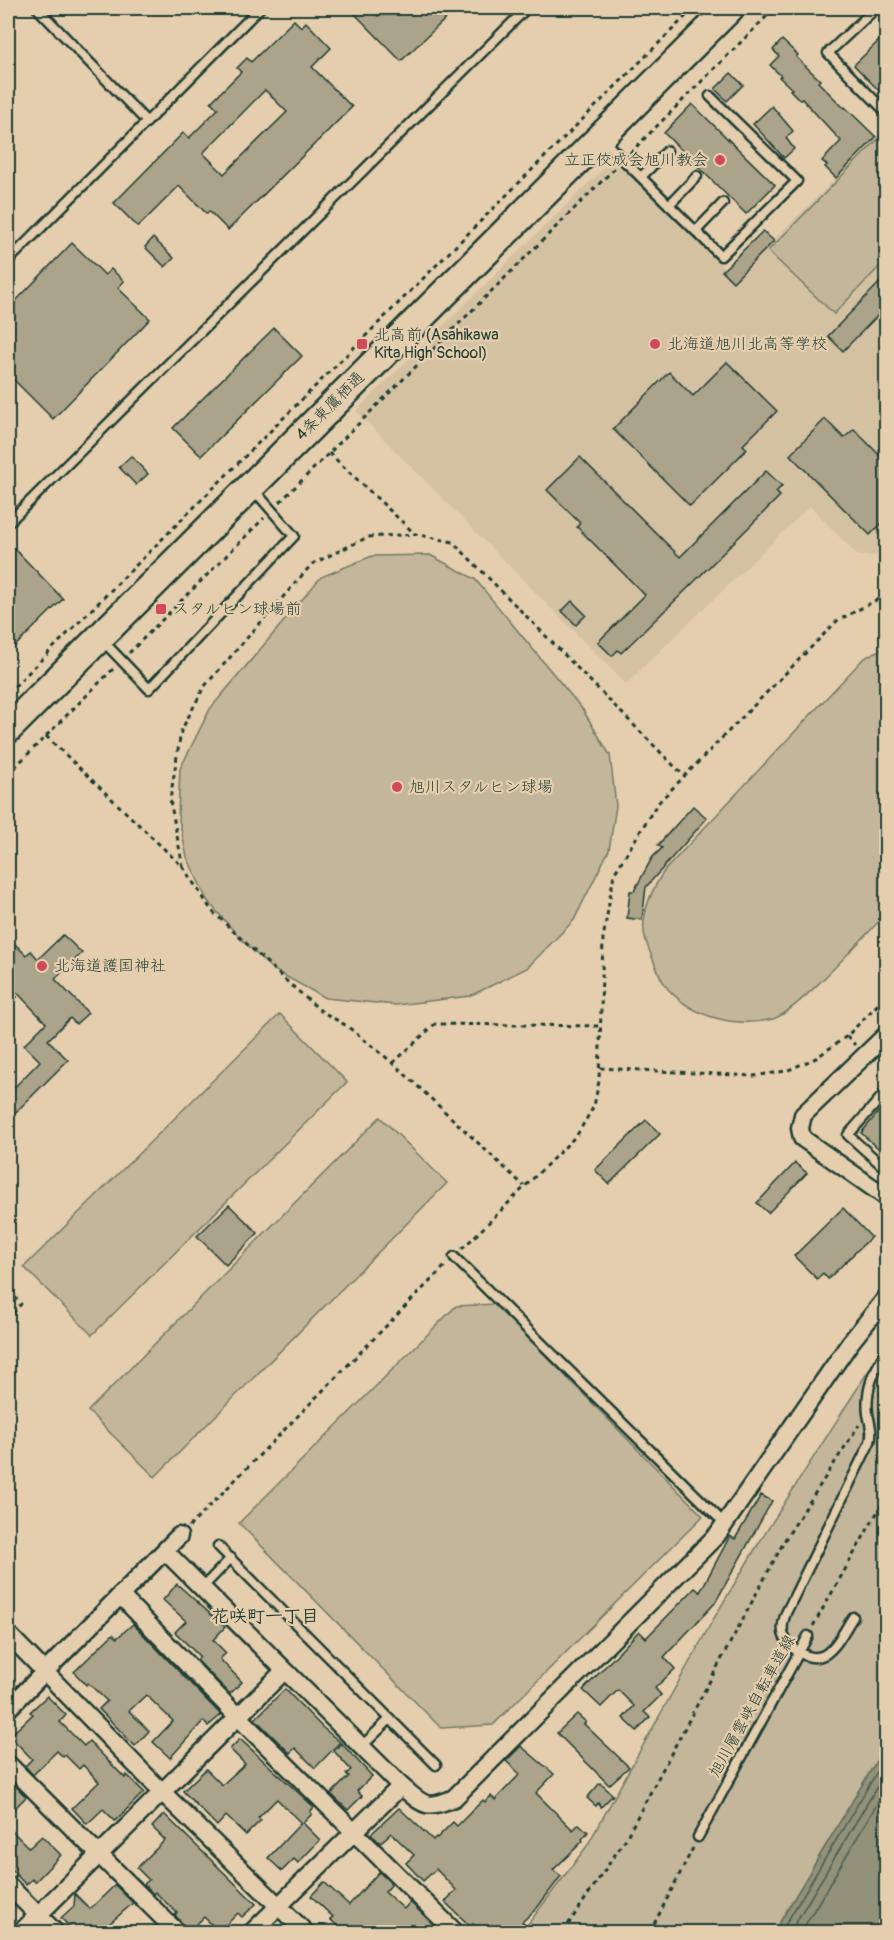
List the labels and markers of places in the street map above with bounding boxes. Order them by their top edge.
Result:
place label: 立正佼成会旭川教会 [564,150,708,170]
marker: 立正佼成会旭川教会 [713,153,727,167]
place label: 北高前 (Asahikawa Kita High School) [374,325,499,363]
place label: 北海道旭川北高等学校 [667,334,827,354]
marker: 北高前 (Asahikawa Kita High School) [355,337,369,351]
marker: 北海道旭川北高等学校 [648,337,662,351]
place label: スタルヒン球場前 [173,599,301,619]
marker: スタルヒン球場前 [154,602,168,616]
place label: 旭川スタルヒン球場 [409,777,553,797]
marker: 旭川スタルヒン球場 [390,780,404,794]
place label: 北海道護国神社 [54,956,166,976]
marker: 北海道護国神社 [35,959,49,973]

